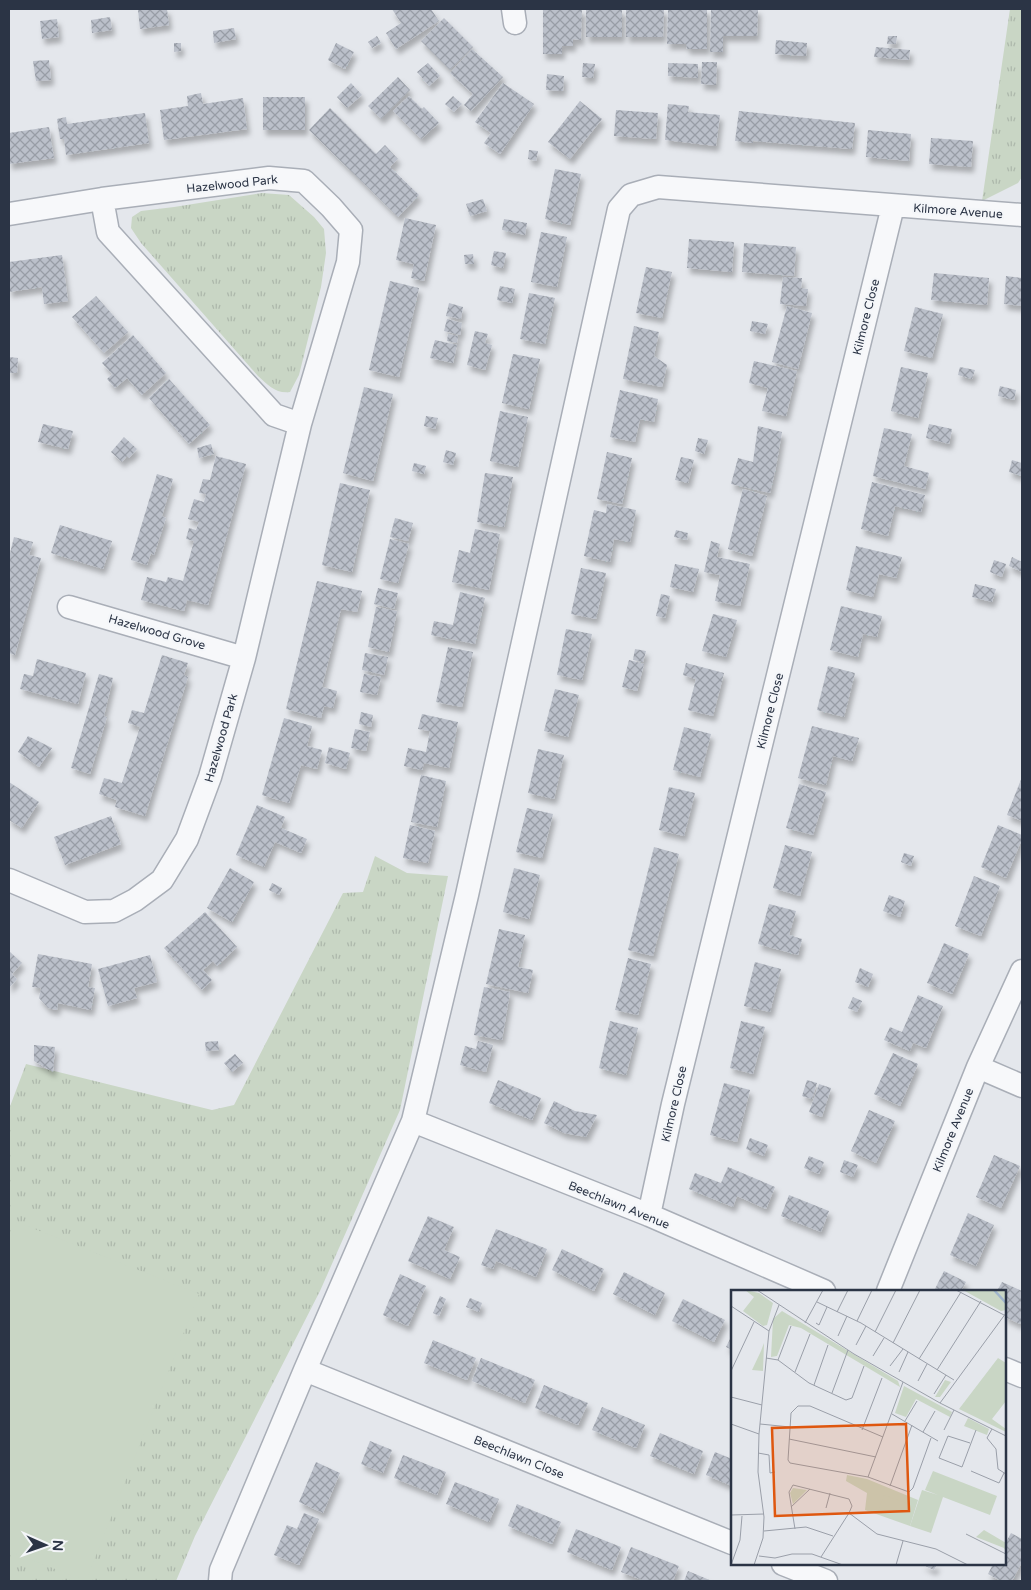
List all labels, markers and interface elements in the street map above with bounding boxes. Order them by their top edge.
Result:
street label: Hazelwood Park [186,172,279,196]
street label: Kilmore Avenue [913,201,1003,221]
street label: Kilmore Close [850,277,882,356]
street label: Hazelwood Grove [107,611,207,653]
street label: Kilmore Close [754,671,786,750]
street label: Hazelwood Park [202,691,241,784]
street label: Kilmore Close [658,1064,690,1143]
street label: Kilmore Avenue [930,1086,976,1174]
street label: Beechlawn Avenue [566,1178,672,1232]
inset map [731,1290,1006,1565]
street label: Beechlawn Close [472,1432,566,1482]
north arrow [20,1520,70,1570]
text: N [49,1540,66,1551]

